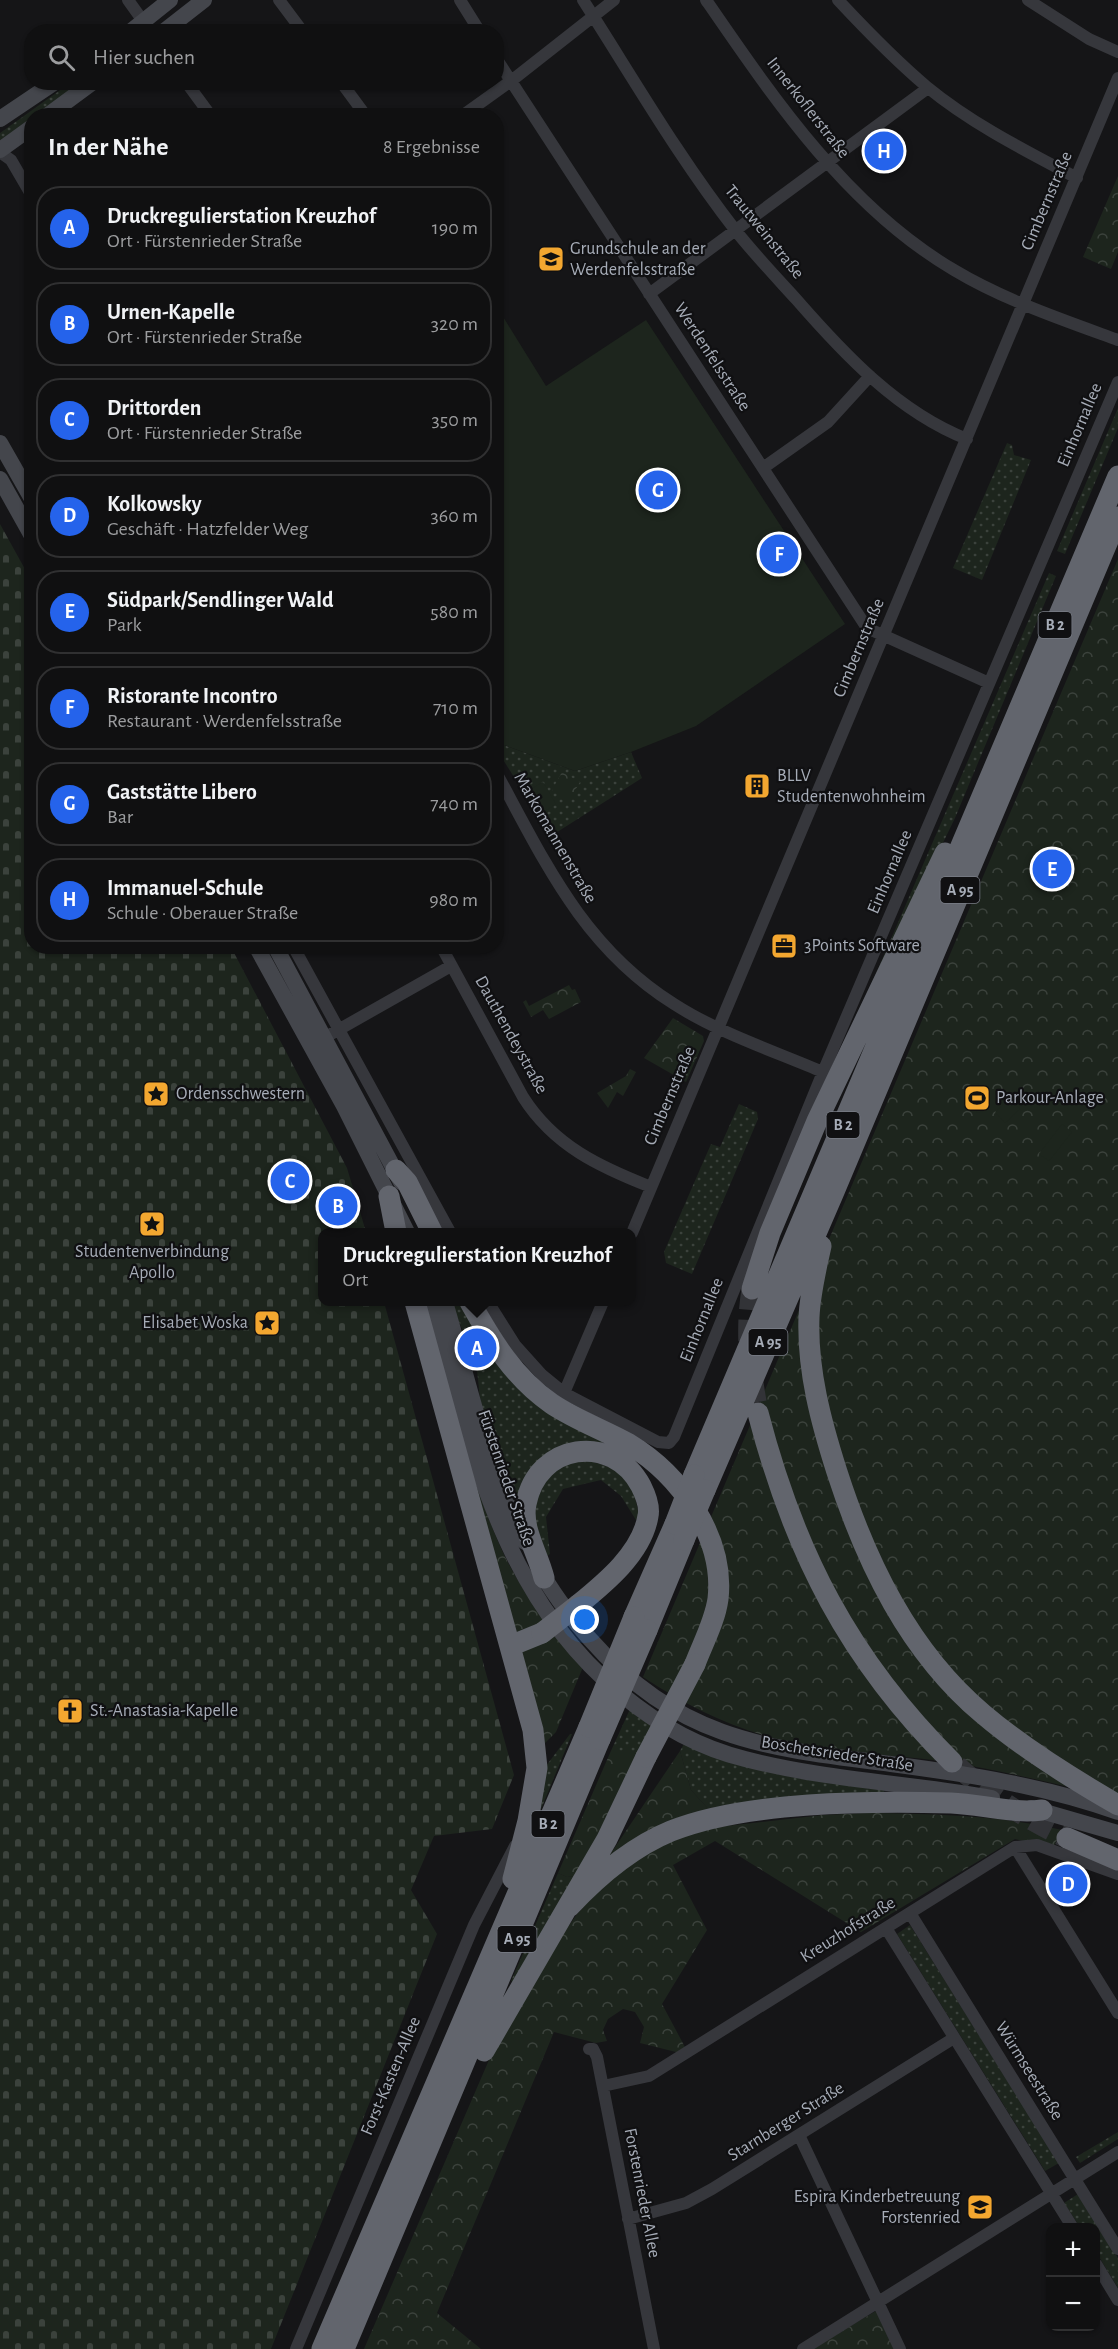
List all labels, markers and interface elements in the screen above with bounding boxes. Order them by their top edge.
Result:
search box [24,24,504,90]
icon: search [45,41,78,74]
text: Hier suchen [93,46,195,68]
street label: Innerkoflerstraße [763,54,853,162]
pin: H [864,128,904,174]
text: In der Nähe [48,134,168,160]
text: 8 Ergebnisse [383,137,480,157]
street label: Cimbernstraße [1018,149,1076,253]
street label: Trautweinstraße [721,182,807,282]
text: Druckregulierstation Kreuzhof [107,205,376,227]
text: A [64,218,76,238]
text: 190 m [432,218,478,238]
text: Ort · Fürstenrieder Straße [107,231,302,251]
place label: Grundschule an der Werdenfelsstraße [570,240,706,279]
school or university icon: Grundschule an der Werdenfelsstraße [536,244,566,274]
street label: Werdenfelsstraße [670,300,754,414]
text: Urnen-Kapelle [107,301,235,323]
text: B [64,314,75,334]
text: 320 m [431,314,478,334]
text: Ort · Fürstenrieder Straße [107,327,302,347]
street label: Einhornallee [1054,380,1106,470]
text: Drittorden [107,397,201,419]
text: C [64,410,75,430]
text: 350 m [432,410,478,430]
text: Ort · Fürstenrieder Straße [107,423,302,443]
pin: G [638,468,678,512]
text: Kolkowsky [107,493,202,515]
text: D [63,506,76,526]
text: 360 m [431,506,478,526]
text: Geschäft · Hatzfelder Weg [107,519,308,539]
pin: F [760,532,798,576]
text: Südpark/Sendlinger Wald [107,589,334,611]
street label: Cimbernstraße [830,596,888,700]
text: E [64,602,75,622]
text: 580 m [430,602,478,622]
road number: B 2 [1038,612,1072,638]
text: Park [107,615,142,635]
text: Ristorante Incontro [107,685,278,707]
text: F [65,698,74,718]
text: 710 m [433,698,478,718]
text: Restaurant · Werdenfelsstraße [107,711,342,731]
place label: BLLV Studentenwohnheim [777,767,926,806]
street label: Markomannenstraße [510,770,600,906]
building icon: BLLV Studentenwohnheim [742,771,772,801]
text: Gaststätte Libero [107,781,257,803]
text: G [64,794,75,814]
text: 740 m [430,794,478,814]
text: Bar [107,807,133,827]
street label: Einhornallee [864,827,916,917]
pin: E [1032,846,1072,892]
text: Immanuel-Schule [107,877,263,899]
road number: A 95 [940,877,980,903]
text: H [63,890,76,910]
text: 980 m [429,890,478,910]
text: Schule · Oberauer Straße [107,903,298,923]
office icon: 3Points Software [769,931,799,961]
place label: 3Points Software [804,937,920,955]
street label: Dauthendeystraße [471,973,551,1097]
street label: Cimbernstraße [641,1044,699,1148]
place icon: Ordensschwestern [141,1079,171,1109]
sports icon: Parkour-Anlage [962,1083,992,1113]
place label: Ordensschwestern [176,1085,305,1103]
place label: Parkour-Anlage [996,1089,1104,1107]
road number: B 2 [826,1112,860,1138]
pin: C [270,1158,310,1204]
pin: B [318,1184,358,1228]
place icon: Studentenverbindung Apollo [137,1209,167,1239]
popup [318,1228,636,1306]
place label: Studentenverbindung Apollo [75,1243,229,1282]
text: Druckregulierstation Kreuzhof [343,1244,612,1266]
text: Ort [343,1270,368,1290]
street label: Einhornallee [677,1275,727,1365]
place icon: Elisabet Woska [252,1308,282,1338]
place label: Elisabet Woska [142,1314,248,1332]
pin: A [458,1326,496,1370]
road number: A 95 [748,1329,788,1355]
street label: Fürstenrieder Straße [474,1408,538,1548]
your location [570,1605,599,1634]
church icon: St.-Anastasia-Kapelle [55,1696,85,1726]
place label: St.-Anastasia-Kapelle [90,1702,238,1720]
street label: Boschetsrieder Straße [760,1733,914,1775]
road number: B 2 [532,1811,564,1837]
pin: D [1048,1862,1088,1906]
street label: Kreuzhofstraße [797,1894,899,1966]
road number: A 95 [498,1926,536,1952]
street label: Forst-Kasten-Allee [358,2014,424,2138]
street label: Würmseestraße [992,2019,1066,2123]
street label: Starnberger Straße [725,2079,847,2165]
street label: Forstenrieder Allee [621,2127,663,2259]
place label: Espira Kinderbetreuung Forstenried [794,2188,960,2227]
school or university icon: Espira Kinderbetreuung Forstenried [965,2192,995,2222]
map controls [1046,2223,1100,2331]
button: + [1046,2223,1100,2277]
button: − [1046,2277,1100,2331]

